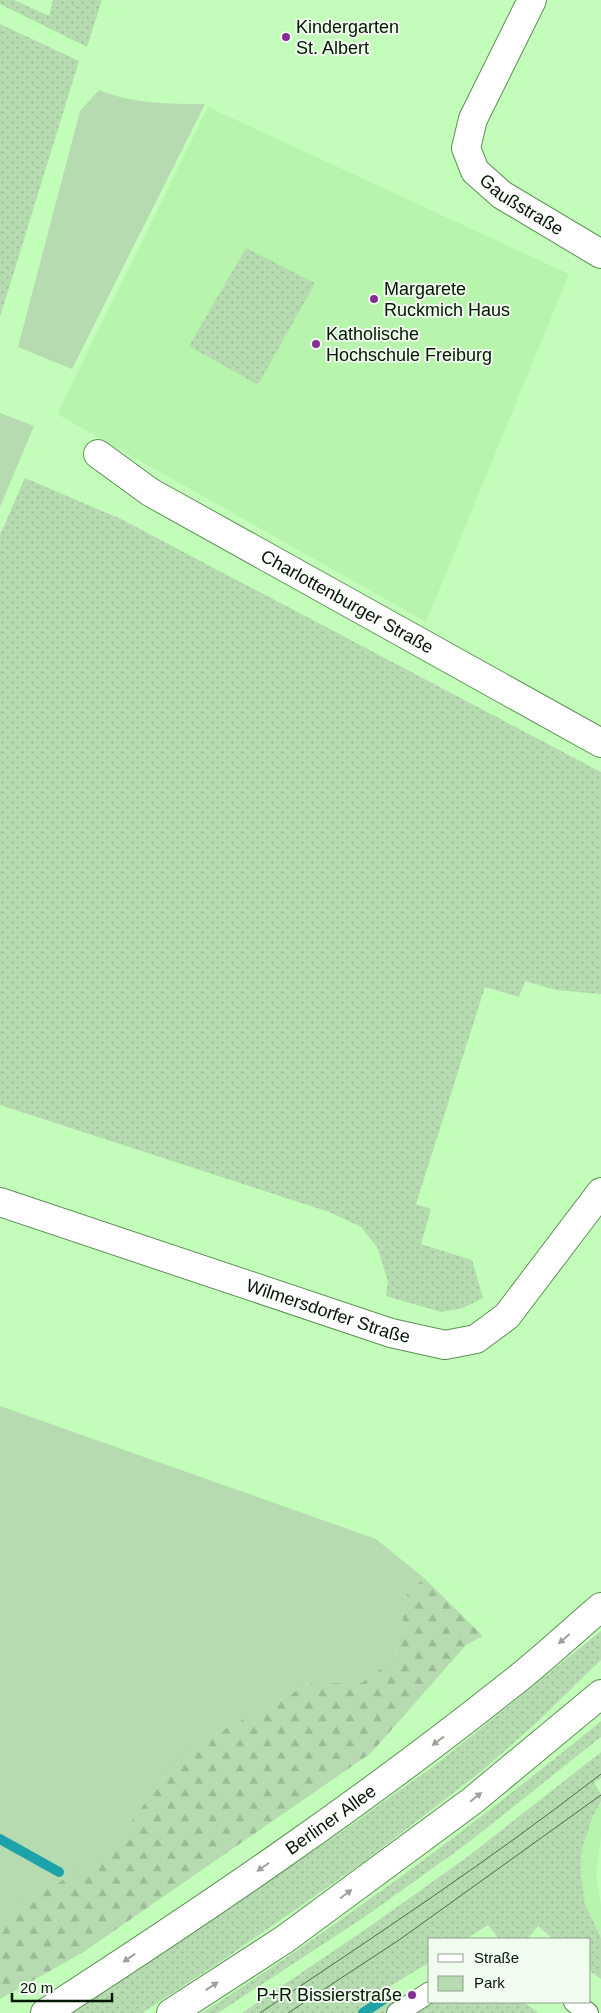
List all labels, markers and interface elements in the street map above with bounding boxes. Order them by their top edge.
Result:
place label: Kindergarten St. Albert [296,17,399,58]
marker: Kindergarten St. Albert [280,31,292,43]
street label: Gaußstraße [476,170,567,239]
place label: Margarete Ruckmich Haus [384,279,510,320]
marker: Margarete Ruckmich Haus [368,293,380,305]
place label: Katholische Hochschule Freiburg [326,324,492,365]
marker: Katholische Hochschule Freiburg [310,338,322,350]
street label: Charlottenburger Straße [257,546,437,658]
street label: Wilmersdorfer Straße [244,1275,412,1347]
one-way arrow [558,1633,571,1644]
one-way arrow [432,1735,445,1746]
street label: Berliner Allee [282,1781,380,1859]
one-way arrow [470,1792,483,1803]
one-way arrow [256,1862,270,1872]
one-way arrow [339,1889,353,1899]
legend [428,1938,591,2003]
text: Straße [474,1949,519,1966]
one-way arrow [122,1953,136,1963]
scale bar [12,1970,112,2002]
text: Park [474,1974,505,1991]
text: 20 m [20,1979,53,1996]
one-way arrow [206,1982,219,1991]
place label: P+R Bissierstraße [256,1985,402,2005]
marker: P+R Bissierstraße [406,1989,418,2001]

